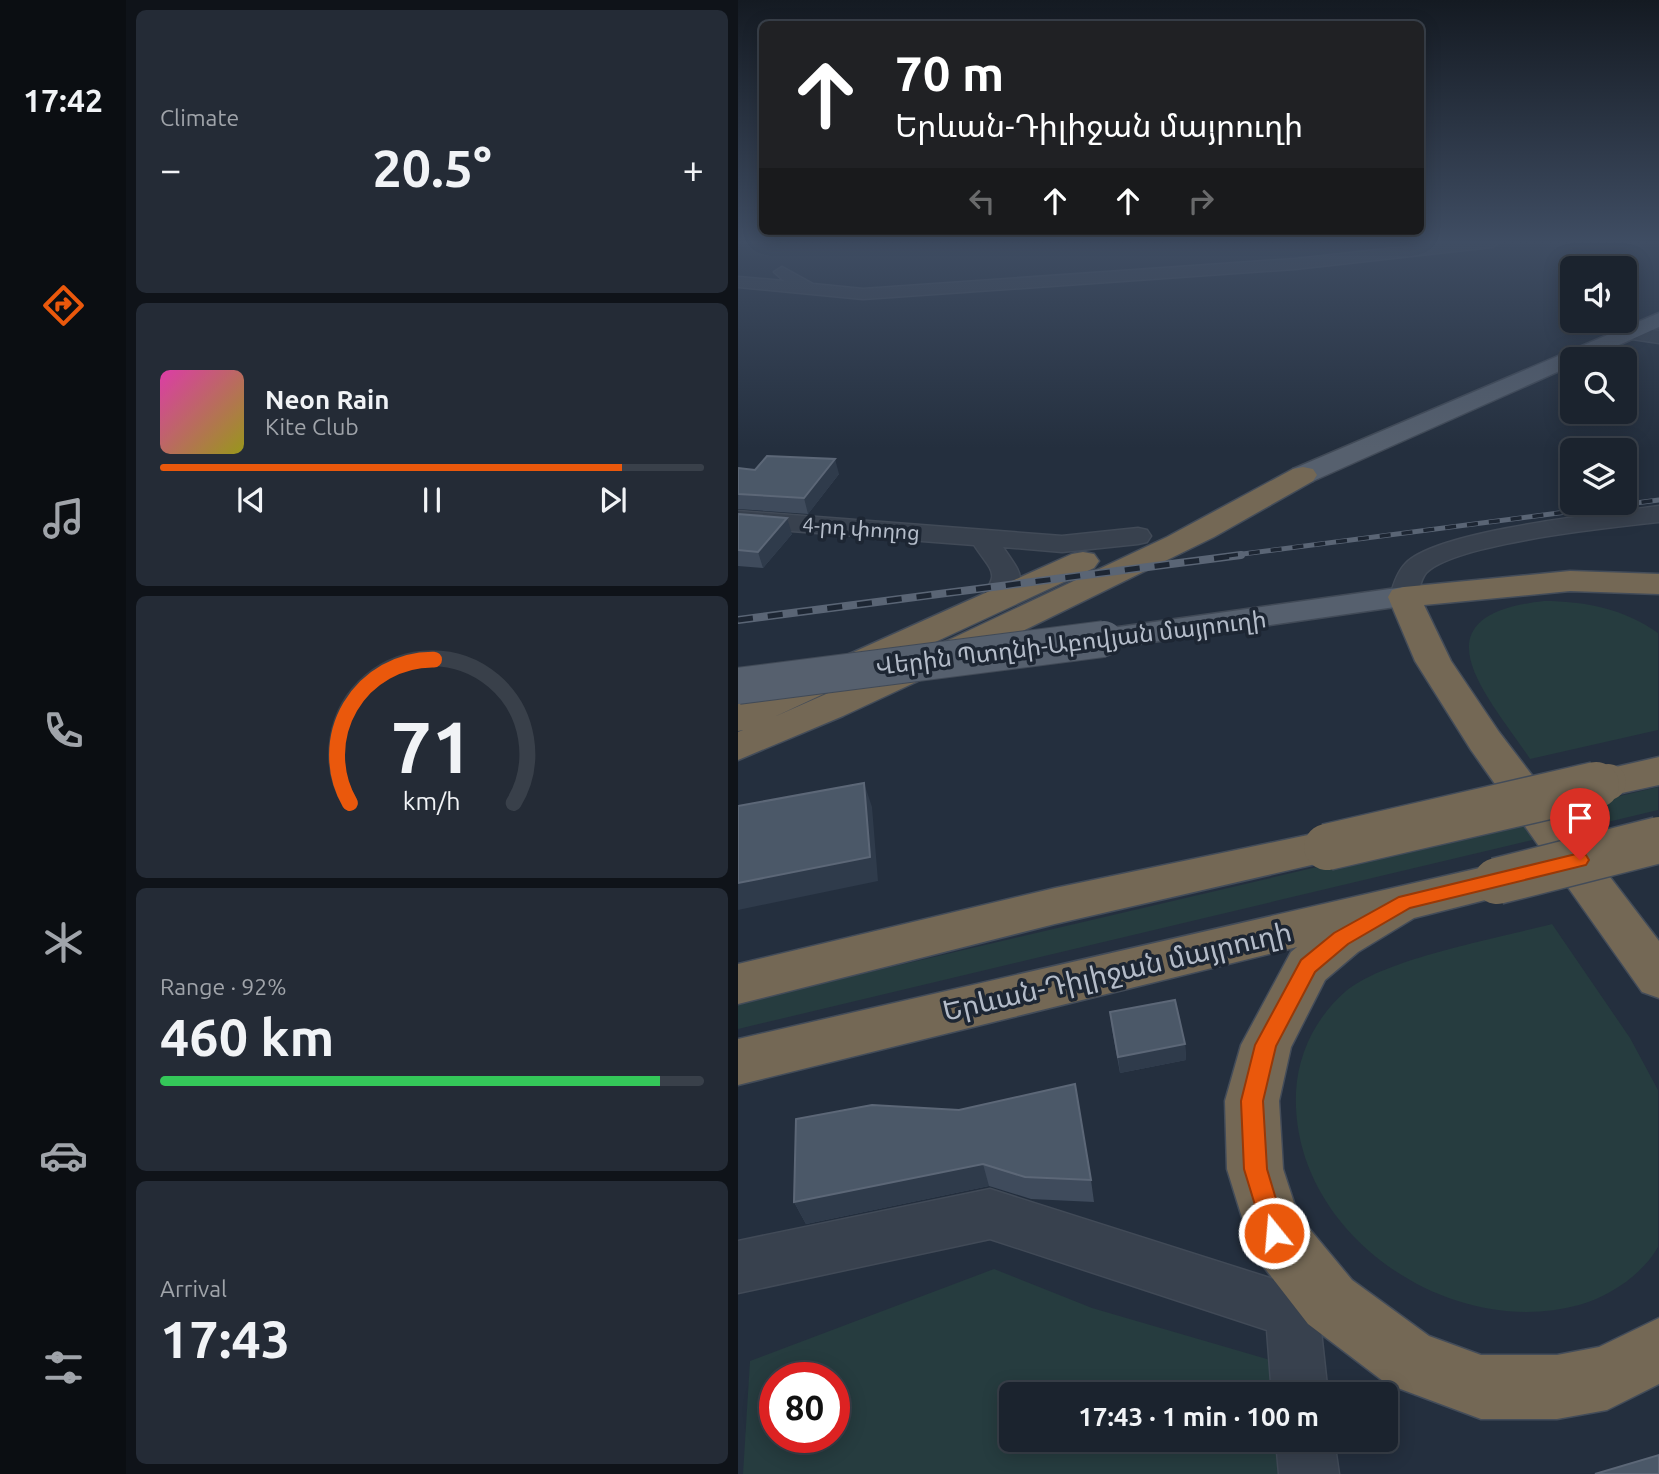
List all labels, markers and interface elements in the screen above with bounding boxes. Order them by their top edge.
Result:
text: 70 m [895,45,1004,100]
icon: ahead [780,49,871,140]
text: 17:42 [23,82,103,118]
text: Climate [160,105,239,130]
text: Երևան-Դիլիջան մայրուղի [895,107,1303,143]
text: 20.5° [372,139,492,197]
text: − [160,148,181,190]
text: + [683,148,704,190]
icon: left [963,182,1001,220]
icon: ahead [1036,182,1074,220]
icon: ahead [1109,182,1147,220]
icon: right [1182,182,1220,220]
map controls [1560,256,1637,515]
button: sound [1560,256,1637,333]
icon: directions [39,281,88,330]
button: search [1560,347,1637,424]
text: Neon Rain [265,385,390,414]
text: Kite Club [265,414,359,439]
button: layers [1560,438,1637,515]
icon: previous [232,481,270,519]
icon: pause [413,481,451,519]
icon: next [594,481,632,519]
icon: music [39,494,88,543]
street label: 4-րդ փողոց [801,512,921,545]
street label: Վերին Պտղնի-Աբովյան մայրուղի [874,605,1268,681]
text: 71 [391,705,473,787]
icon: phone [39,706,88,755]
text: km/h [403,787,461,815]
pin [1550,788,1610,860]
icon: arrive [1561,799,1599,837]
street label: Երևան-Դիլիջան մայրուղի [939,915,1295,1028]
icon: climate [39,918,88,967]
text: Range · 92% [160,974,287,999]
text: 460 km [160,1008,334,1066]
icon: car [39,1131,88,1180]
position arrow [1237,1196,1311,1270]
text: Arrival [160,1276,227,1301]
text: 17:43 [160,1310,290,1368]
icon: filters [39,1343,88,1392]
speed limit sign: 80 [759,1362,850,1453]
text: 17:43 · 1 min · 100 m [1078,1402,1319,1431]

